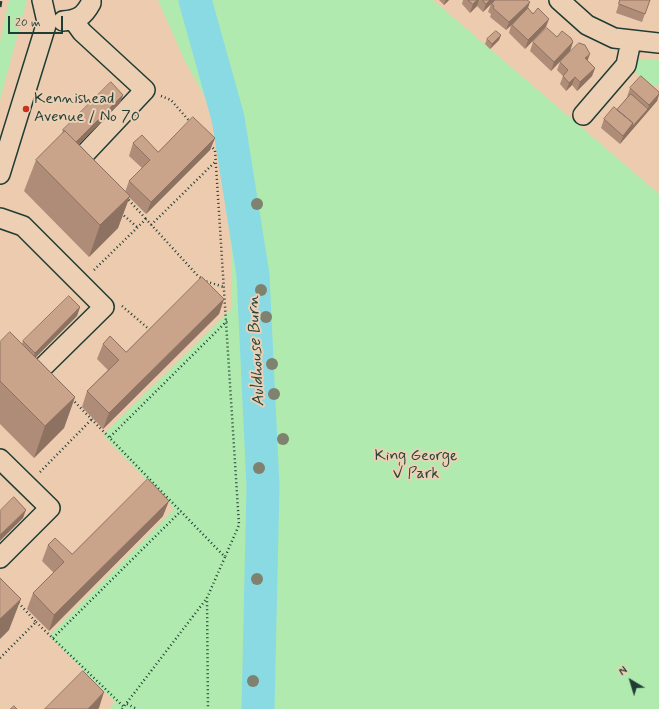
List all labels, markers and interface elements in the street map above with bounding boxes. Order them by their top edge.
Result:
scale bar [10,8,65,34]
text: 20 m [15,15,41,31]
place label: Kennishead Avenue / No 70 [34,90,140,128]
marker: Kennishead Avenue / No 70 [21,104,31,114]
water label: Auldhouse Burn [244,295,270,407]
park label: King George V Park [374,447,458,485]
north arrow [611,661,651,701]
text: N [616,664,631,679]

